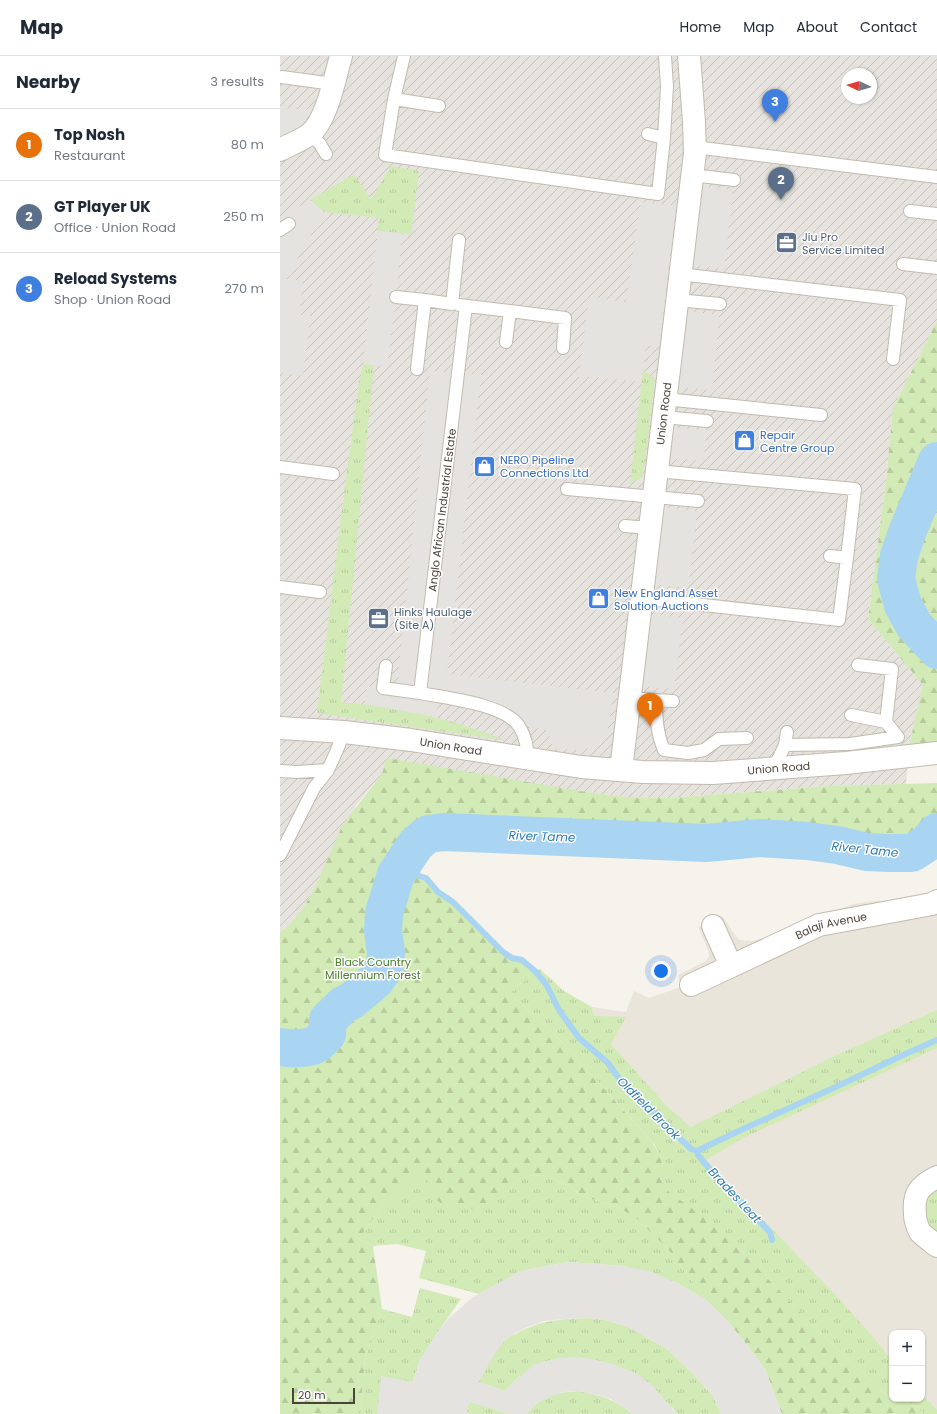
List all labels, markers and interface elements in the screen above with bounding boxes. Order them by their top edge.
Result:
text: Map [20,14,63,41]
text: Home [679,17,721,37]
text: Map [743,17,774,37]
text: About [796,17,838,37]
text: Contact [860,17,917,37]
north arrow [841,68,877,104]
text: Nearby [16,70,80,94]
text: 3 results [210,72,264,91]
pin: 3 [762,89,788,122]
text: Top Nosh [54,124,125,145]
text: 1 [27,135,31,154]
text: 80 m [231,135,264,154]
text: Restaurant [54,146,125,165]
pin: 2 [768,167,794,200]
text: GT Player UK [54,196,151,217]
text: 2 [25,207,33,226]
text: 250 m [223,207,264,226]
text: Office · Union Road [54,218,176,237]
place label: Jiu Pro Service Limited [802,229,884,258]
office icon: Jiu Pro Service Limited [773,230,799,256]
text: Reload Systems [54,268,177,289]
text: 3 [25,279,33,298]
text: 270 m [224,279,264,298]
text: Shop · Union Road [54,290,171,309]
street label: Union Road [652,381,675,446]
street label: Anglo African Industrial Estate [424,427,460,592]
place label: Repair Centre Group [760,427,834,456]
shop icon: Repair Centre Group [732,428,758,454]
place label: NERO Pipeline Connections Ltd [500,452,589,481]
shop icon: NERO Pipeline Connections Ltd [471,453,497,479]
place label: New England Asset Solution Auctions [614,585,718,614]
shop icon: New England Asset Solution Auctions [585,586,611,612]
place label: Hinks Haulage (Site A) [394,604,472,633]
office icon: Hinks Haulage (Site A) [366,605,392,631]
pin: 1 [637,693,663,726]
street label: Union Road [419,734,483,759]
street label: Union Road [747,758,811,778]
water label: River Tame [508,826,576,846]
water label: River Tame [831,837,900,861]
street label: Balaji Avenue [793,908,868,943]
park label: Black Country Millennium Forest [325,954,421,983]
your location [651,961,671,981]
water label: Oldfield Brook [614,1073,685,1144]
water label: Brades Leat [705,1163,766,1227]
map controls [889,1330,925,1402]
button: + [889,1330,925,1366]
button: − [889,1366,925,1402]
scale bar [292,1386,355,1405]
text: 20 m [298,1387,326,1403]

